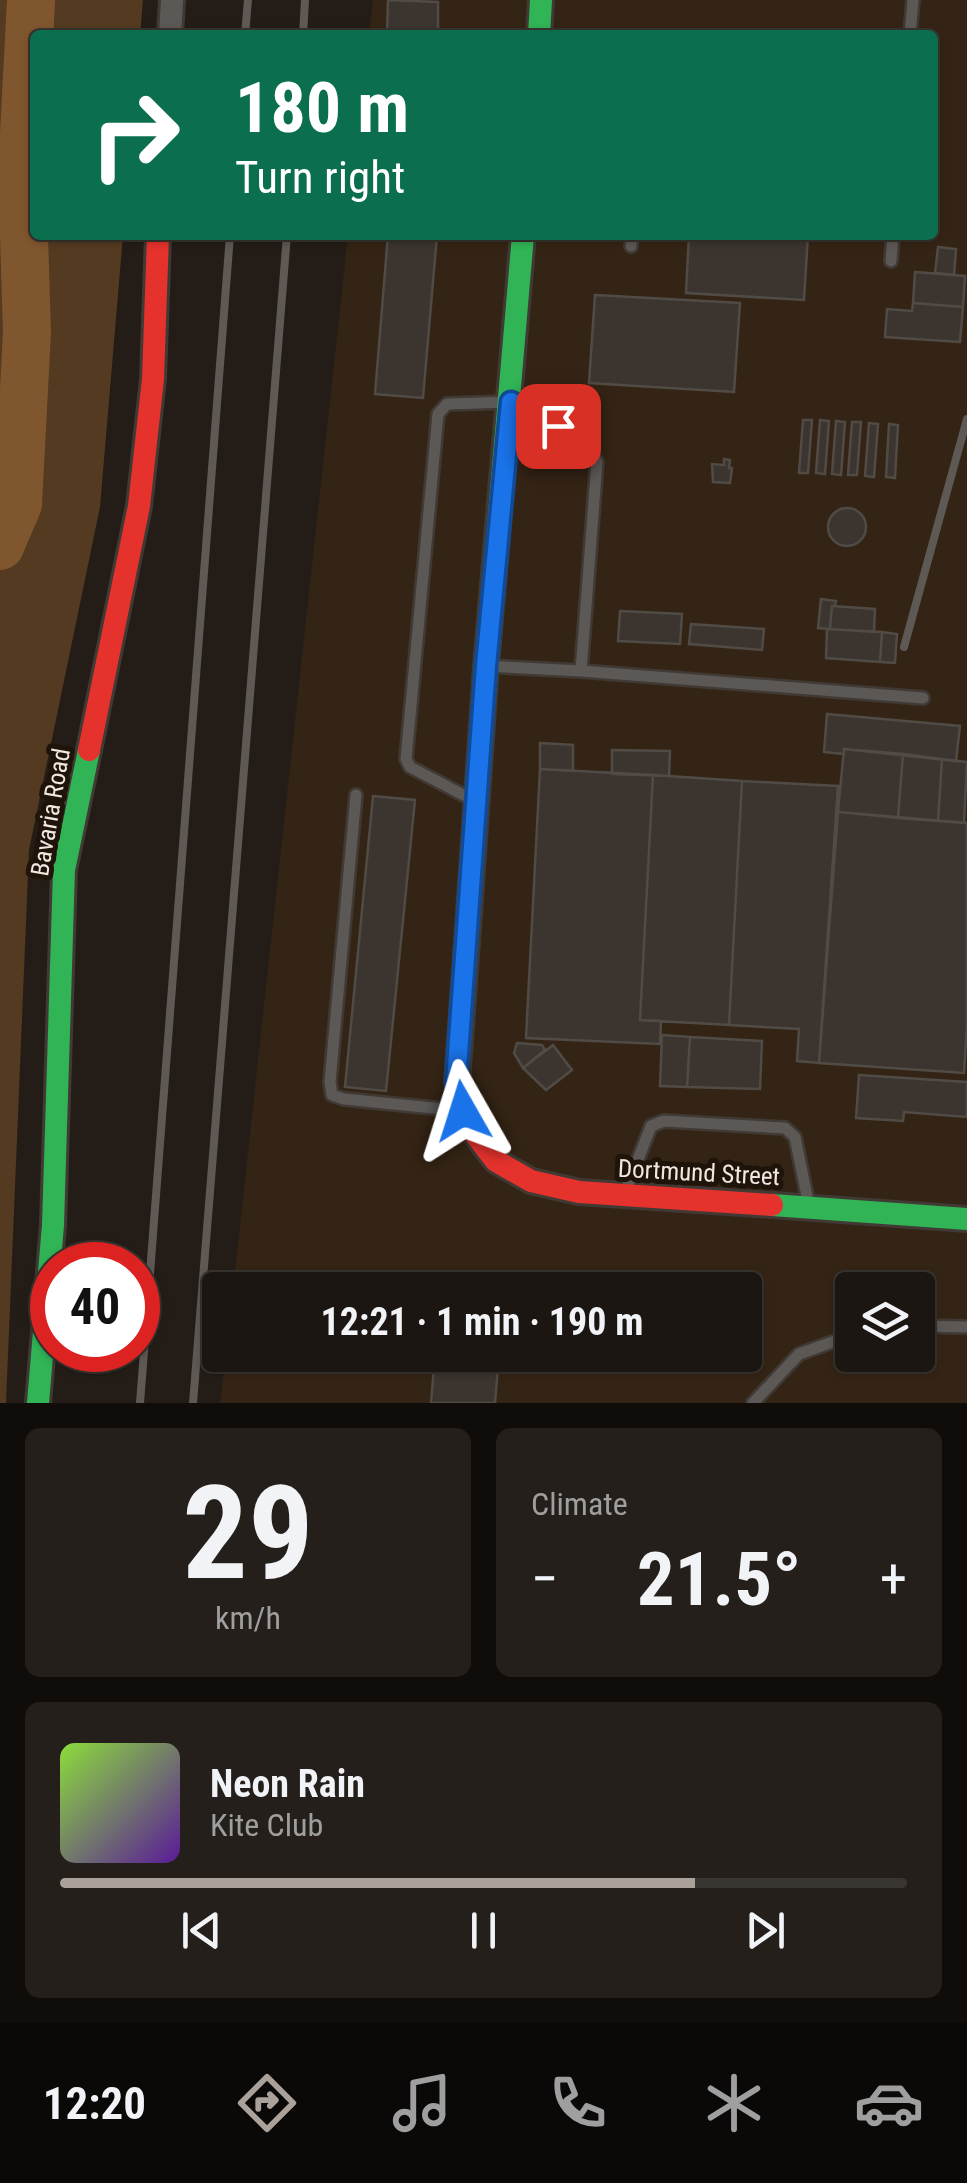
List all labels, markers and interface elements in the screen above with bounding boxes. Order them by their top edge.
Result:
text: 180 m [235,67,409,149]
icon: right [70,70,200,200]
text: Turn right [235,151,405,204]
pin [516,384,601,469]
icon: arrive [531,399,586,454]
street label: Bavaria Road [25,746,76,878]
position arrow [411,1059,515,1163]
street label: Dortmund Street [617,1154,781,1191]
speed limit sign: 40 [30,1242,160,1372]
map controls [835,1272,935,1372]
button: layers [835,1272,935,1372]
text: 12:21 · 1 min · 190 m [321,1300,643,1344]
text: 29 [182,1457,314,1610]
text: Climate [531,1485,628,1523]
text: 21.5° [637,1535,801,1623]
text: − [531,1547,559,1611]
text: + [880,1547,907,1611]
text: km/h [215,1599,281,1637]
text: Neon Rain [210,1762,365,1806]
text: Kite Club [210,1806,323,1844]
icon: previous [174,1903,229,1958]
icon: pause [456,1903,511,1958]
icon: next [738,1903,793,1958]
icon: directions [232,2068,302,2138]
icon: music [387,2068,457,2138]
icon: phone [543,2068,613,2138]
icon: climate [699,2068,769,2138]
icon: car [854,2068,924,2138]
text: 12:20 [43,2077,146,2130]

